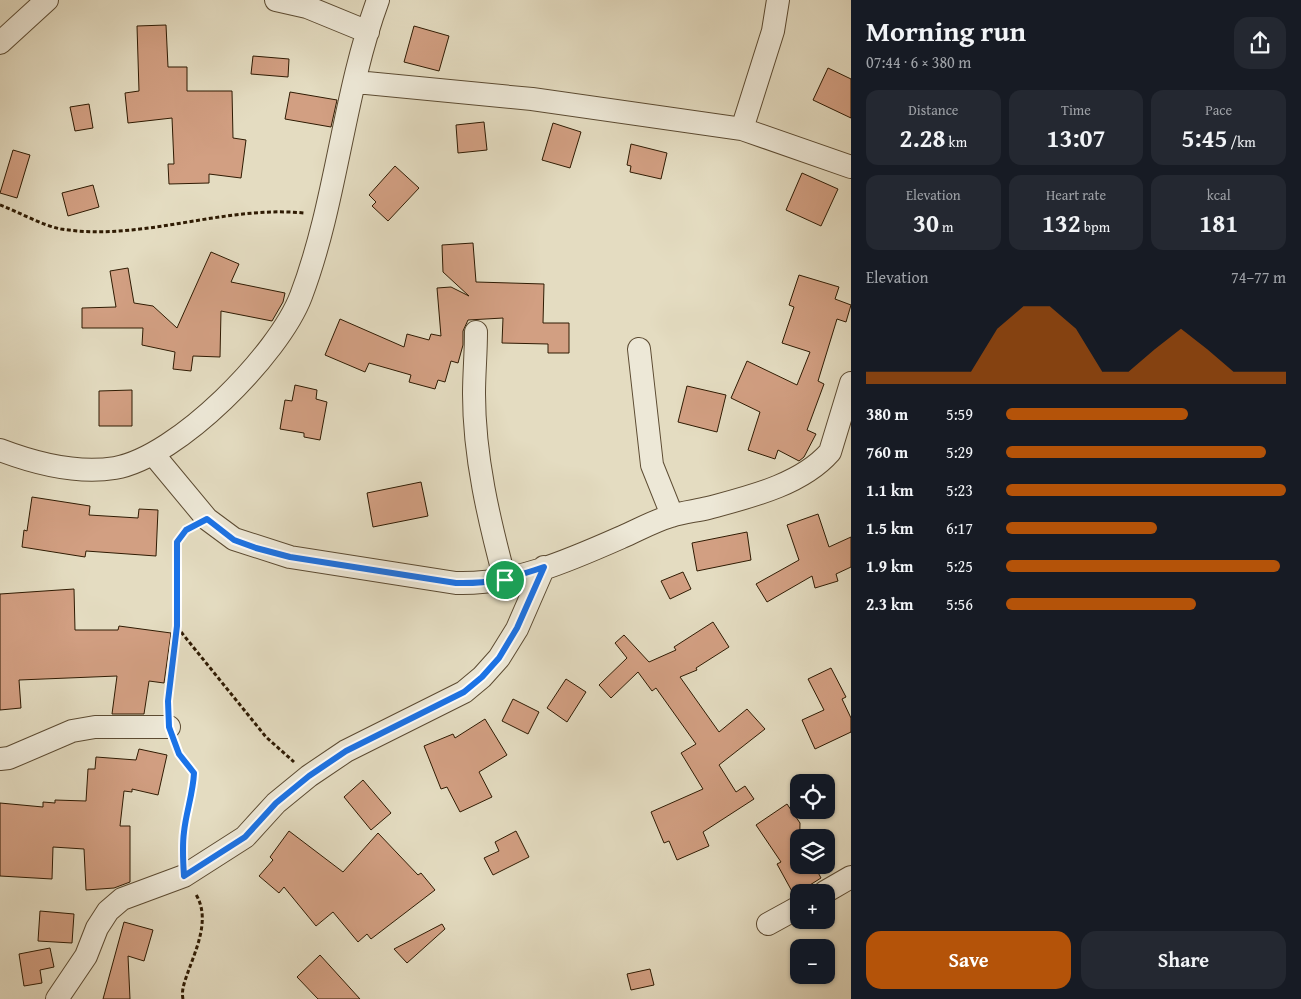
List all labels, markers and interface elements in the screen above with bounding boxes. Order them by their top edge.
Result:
text: Morning run [866,10,1026,51]
button: share [1234,17,1286,69]
text: 07:44 · 6 × 380 m [866,50,971,74]
text: Distance [908,100,958,120]
text: Time [1061,100,1091,120]
text: Pace [1205,100,1232,120]
text: 2.28 [900,120,945,156]
text: 13:07 [1047,120,1105,156]
text: 5:45 [1182,120,1228,156]
text: km [945,132,967,152]
text: /km [1228,132,1256,152]
text: Elevation [906,185,961,205]
text: Heart rate [1046,185,1106,205]
text: kcal [1207,185,1231,205]
text: 30 [913,205,939,241]
text: 132 [1042,205,1081,241]
text: 181 [1199,205,1238,241]
text: m [939,217,954,237]
text: bpm [1081,217,1110,237]
text: Elevation [866,265,929,289]
text: 74–77 m [1231,265,1286,289]
text: 380 m [866,402,908,426]
text: 5:59 [946,402,973,426]
text: 760 m [866,440,908,464]
text: 5:29 [946,440,973,464]
text: 1.1 km [866,478,913,502]
text: 5:23 [946,478,973,502]
text: 1.5 km [866,516,913,540]
text: 6:17 [946,516,973,540]
text: 1.9 km [866,554,913,578]
text: 5:25 [946,554,973,578]
pin [484,559,526,601]
icon: arrive [491,566,519,594]
text: 2.3 km [866,592,913,616]
text: 5:56 [946,592,973,616]
map controls [790,774,835,984]
button: locate [790,774,835,819]
button: layers [790,829,835,874]
button: + [790,884,835,929]
button: Save [866,931,1071,989]
button: Share [1081,931,1286,989]
button: − [790,939,835,984]

